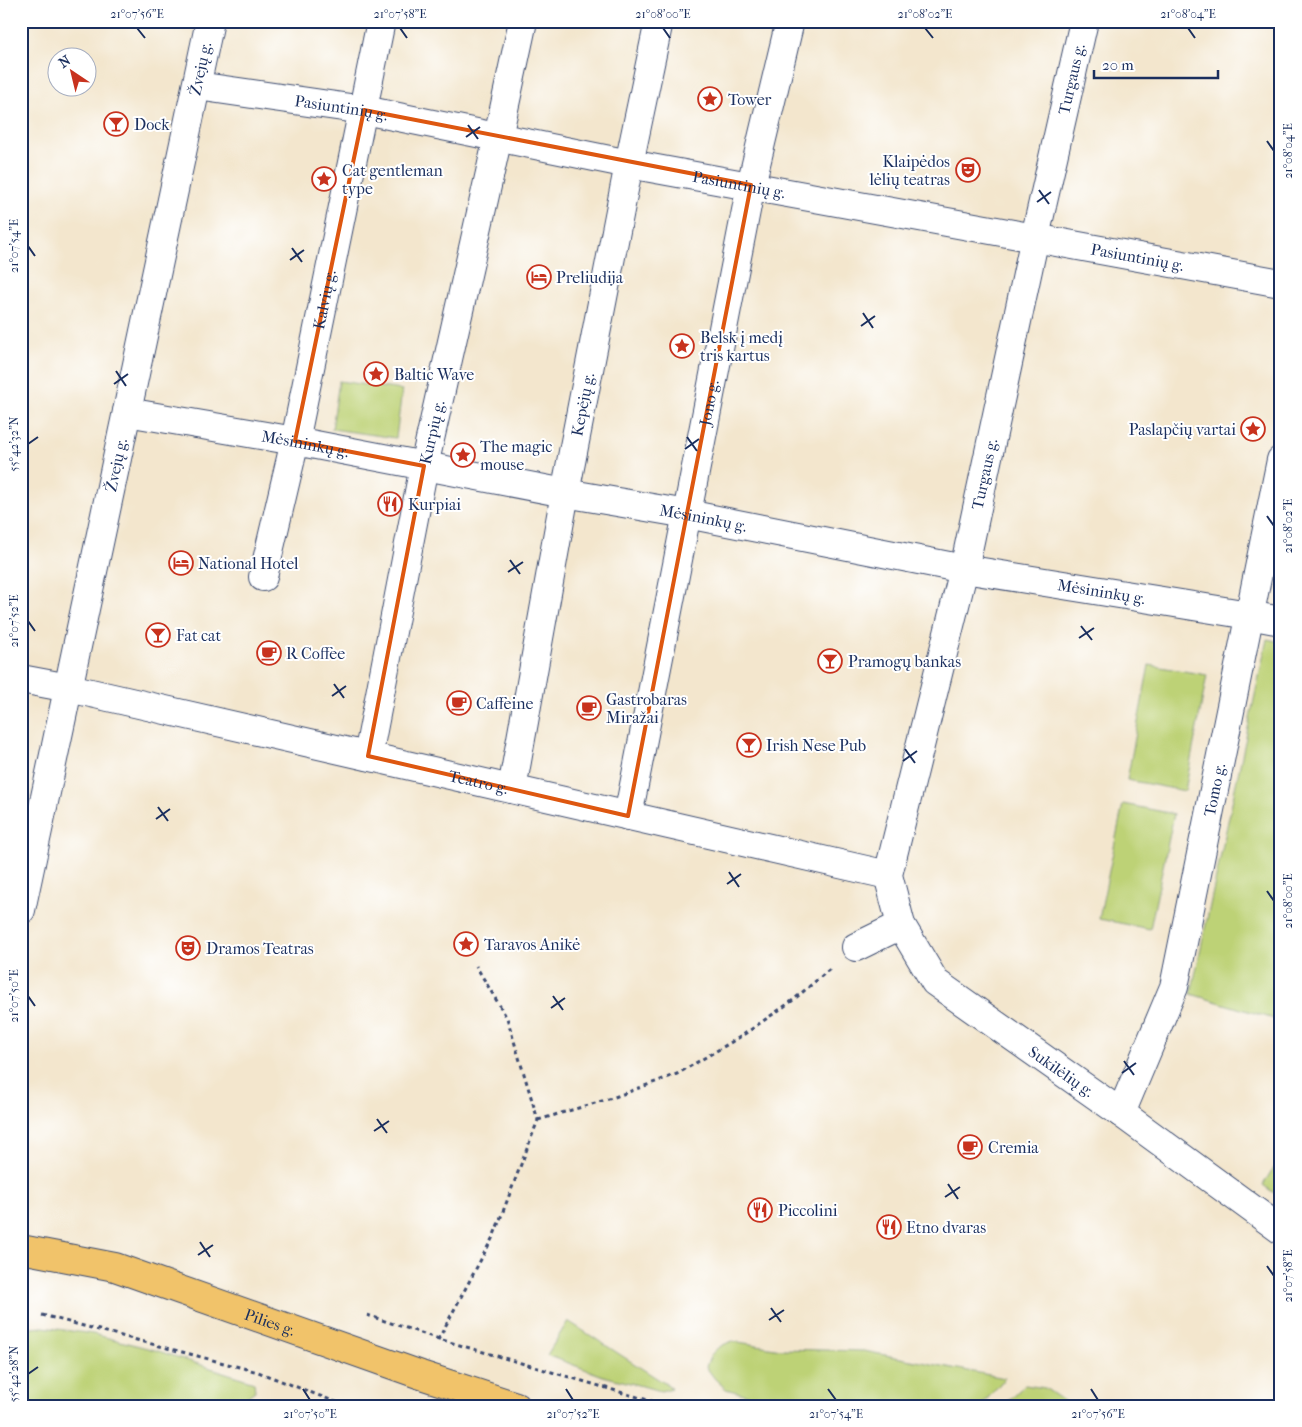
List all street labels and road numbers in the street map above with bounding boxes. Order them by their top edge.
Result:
street label: Žvejų g. [184,40,215,97]
street label: Turgaus g. [1054,42,1089,116]
street label: Pasiuntinių g. [294,91,390,125]
street label: Pasiuntinių g. [691,167,787,202]
street label: Pasiuntinių g. [1089,239,1185,275]
street label: Kalvių g. [309,268,340,331]
street label: Kepėjų g. [567,371,598,438]
street label: Jono g. [695,378,723,429]
street label: Kurpių g. [416,399,448,466]
street label: Mėsininkų g. [260,426,351,461]
street label: Žvejų g. [100,437,131,494]
street label: Turgaus g. [968,437,1001,511]
street label: Mėsininkų g. [658,500,749,536]
street label: Mėsininkų g. [1056,575,1147,608]
street label: Tomo g. [1200,762,1229,818]
street label: Teatro g. [447,766,510,798]
street label: Sukilėlių g. [1025,1042,1098,1101]
street label: Pilies g. [242,1304,298,1340]

